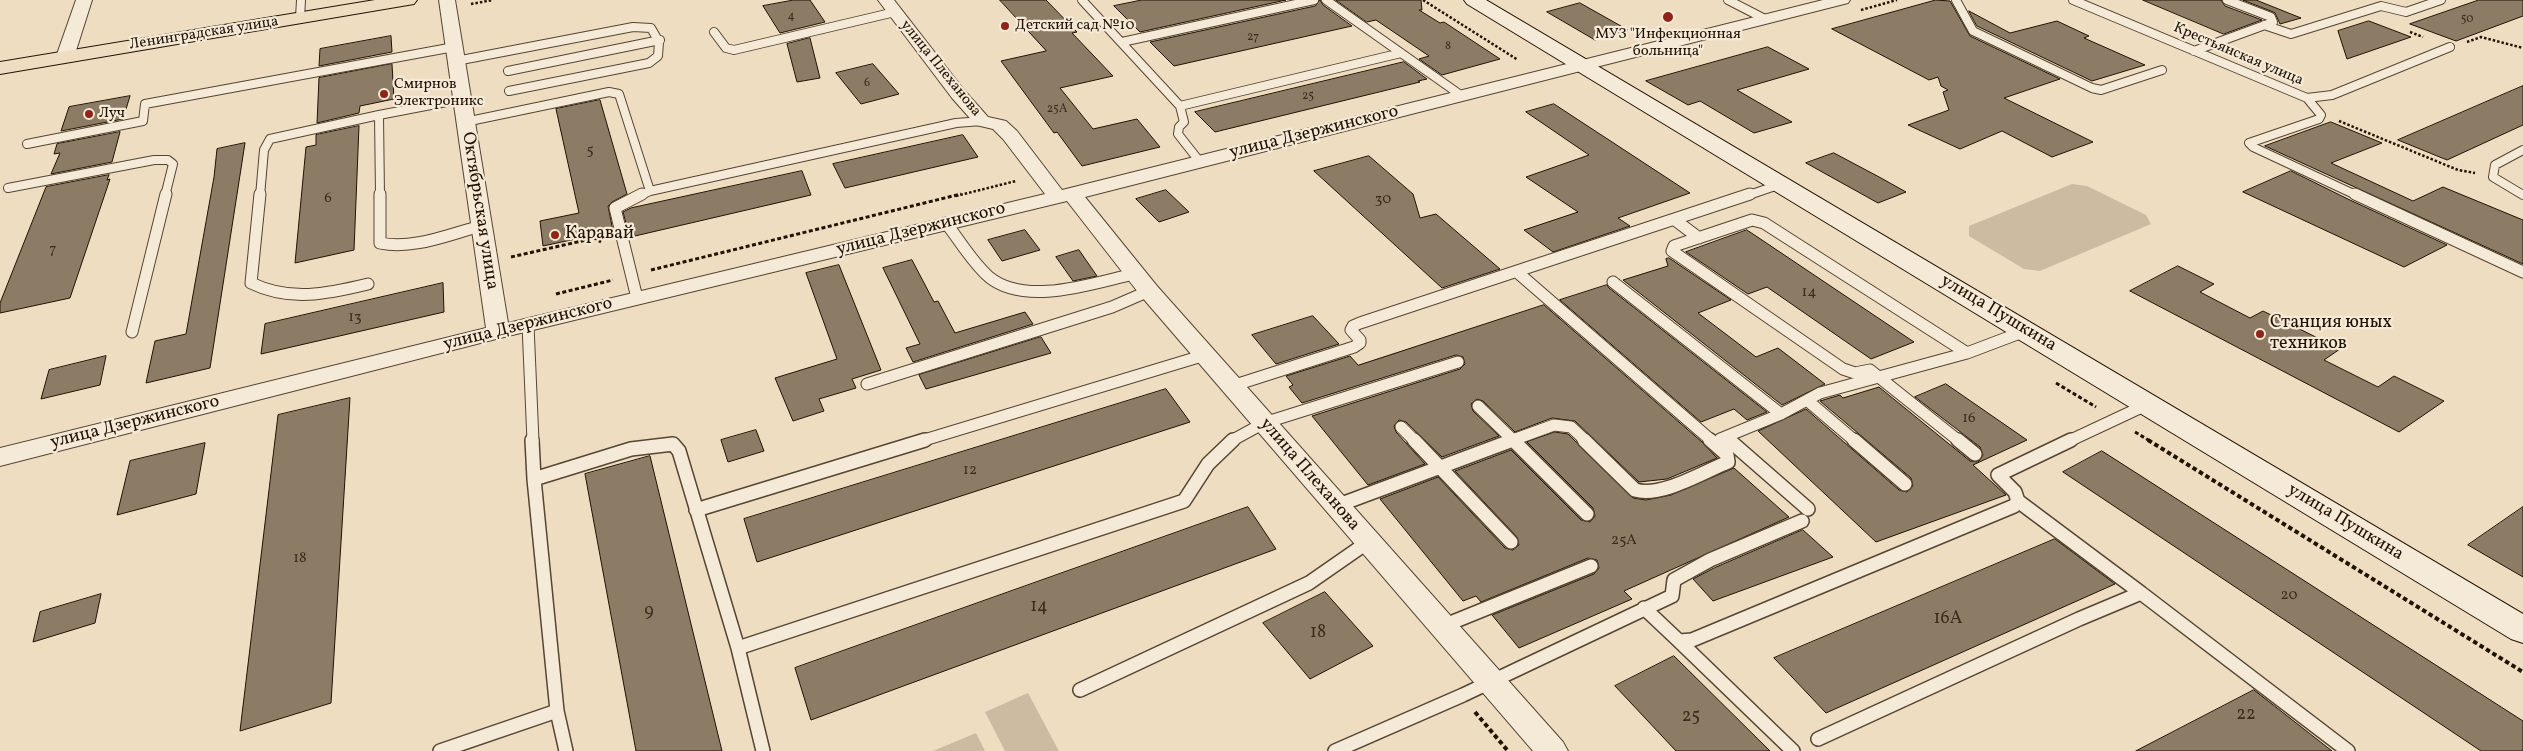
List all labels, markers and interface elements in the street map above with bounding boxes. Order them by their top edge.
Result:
house number: 4 [787,10,795,24]
marker: МУЗ "Инфекционная больница" [1661,10,1675,24]
street label: Ленинградская улица [128,13,280,55]
house number: 50 [2461,13,2473,27]
street label: улица Плеханова [896,17,984,121]
place label: Детский сад №10 [1015,17,1134,35]
street label: Крестьянская улица [2170,19,2306,91]
marker: Детский сад №10 [999,20,1011,32]
place label: МУЗ "Инфекционная больница" [1595,26,1741,61]
house number: 27 [1247,31,1259,45]
house number: 8 [1445,40,1451,54]
place label: Смирнов Электроникс [394,76,483,111]
house number: 6 [864,77,870,91]
marker: Смирнов Электроникс [378,88,390,100]
house number: 25 [1302,90,1314,104]
street label: улица Дзержинского [1227,102,1401,164]
house number: 25А [1047,103,1067,117]
place label: Луч [99,105,125,123]
marker: Луч [83,108,95,120]
street label: Октябрьская улица [456,131,502,291]
house number: 5 [586,142,594,160]
house number: 6 [324,190,332,208]
house number: 30 [1375,191,1391,209]
street label: улица Дзержинского [834,199,1008,261]
place label: Каравай [565,224,634,246]
marker: Каравай [549,229,561,241]
house number: 7 [49,241,57,259]
street label: улица Пушкина [1936,271,2060,357]
house number: 14 [1802,284,1816,302]
street label: улица Дзержинского [441,294,615,356]
house number: 13 [348,309,362,327]
place label: Станция юных техников [2270,313,2392,356]
marker: Станция юных техников [2254,328,2266,340]
street label: улица Дзержинского [48,392,222,454]
house number: 16 [1962,410,1976,428]
street label: улица Плеханова [1254,414,1364,536]
house number: 12 [963,462,977,480]
street label: улица Пушкина [2283,480,2407,566]
house number: 25А [1611,532,1637,550]
house number: 18 [293,550,307,568]
house number: 20 [2281,587,2297,605]
house number: 14 [1030,597,1048,619]
house number: 9 [644,602,654,624]
house number: 16А [1934,609,1962,631]
house number: 18 [1310,623,1326,645]
house number: 22 [2236,705,2256,727]
house number: 25 [1682,707,1700,729]

